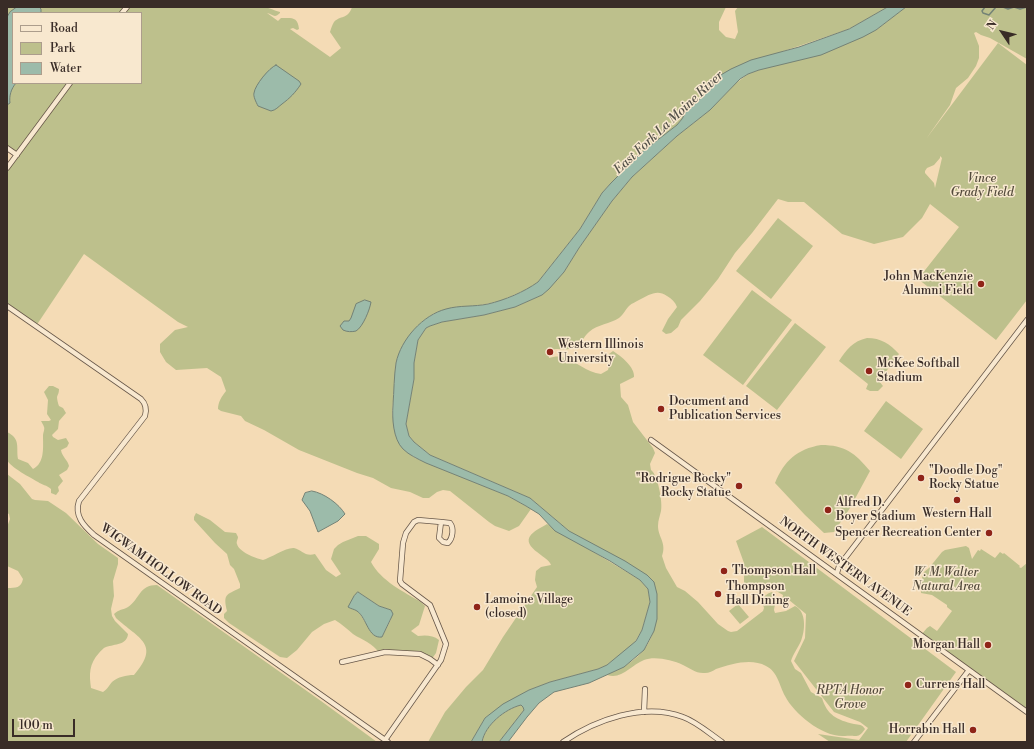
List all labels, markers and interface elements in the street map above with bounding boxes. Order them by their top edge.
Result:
legend [12,12,142,84]
north arrow [982,12,1022,52]
text: N [984,18,1000,33]
text: Road [50,21,78,36]
text: Park [50,41,75,56]
text: Water [50,61,82,76]
water label: East Fork La Moine River [611,68,727,178]
park label: Vince Grady Field [950,172,1014,200]
place label: John MacKenzie Alumni Field [884,270,973,298]
marker: John MacKenzie Alumni Field [976,279,986,289]
place label: Western Illinois University [558,338,643,366]
marker: Western Illinois University [545,347,555,357]
place label: McKee Softball Stadium [877,357,960,385]
marker: McKee Softball Stadium [864,366,874,376]
place label: Document and Publication Services [669,395,781,423]
marker: Document and Publication Services [656,404,666,414]
place label: "Doodle Dog" Rocky Statue [929,464,1002,492]
place label: "Rodrigue Rocky" Rocky Statue [636,472,731,500]
marker: "Doodle Dog" Rocky Statue [916,473,926,483]
marker: "Rodrigue Rocky" Rocky Statue [734,481,744,491]
marker: Western Hall [952,495,962,505]
place label: Alfred D. Boyer Stadium [836,496,916,524]
marker: Alfred D. Boyer Stadium [823,505,833,515]
place label: Western Hall [922,507,992,521]
street label: NORTH WESTERN AVENUE [776,514,914,620]
street label: WIGWAM HOLLOW ROAD [98,521,224,619]
place label: Spencer Recreation Center [835,526,981,540]
marker: Spencer Recreation Center [984,528,994,538]
place label: Thompson Hall [732,564,816,578]
marker: Thompson Hall [719,566,729,576]
park label: W. M. Walter Natural Area [912,566,980,594]
place label: Thompson Hall Dining [726,580,789,608]
marker: Thompson Hall Dining [713,589,723,599]
place label: Lamoine Village (closed) [485,593,573,621]
marker: Lamoine Village (closed) [472,602,482,612]
place label: Morgan Hall [913,638,980,652]
marker: Morgan Hall [983,640,993,650]
place label: Currens Hall [916,678,985,692]
marker: Currens Hall [903,680,913,690]
park label: RPTA Honor Grove [816,684,884,712]
scale bar [14,711,77,737]
text: 100 m [19,718,53,733]
place label: Horrabin Hall [889,723,965,737]
marker: Horrabin Hall [968,725,978,735]

